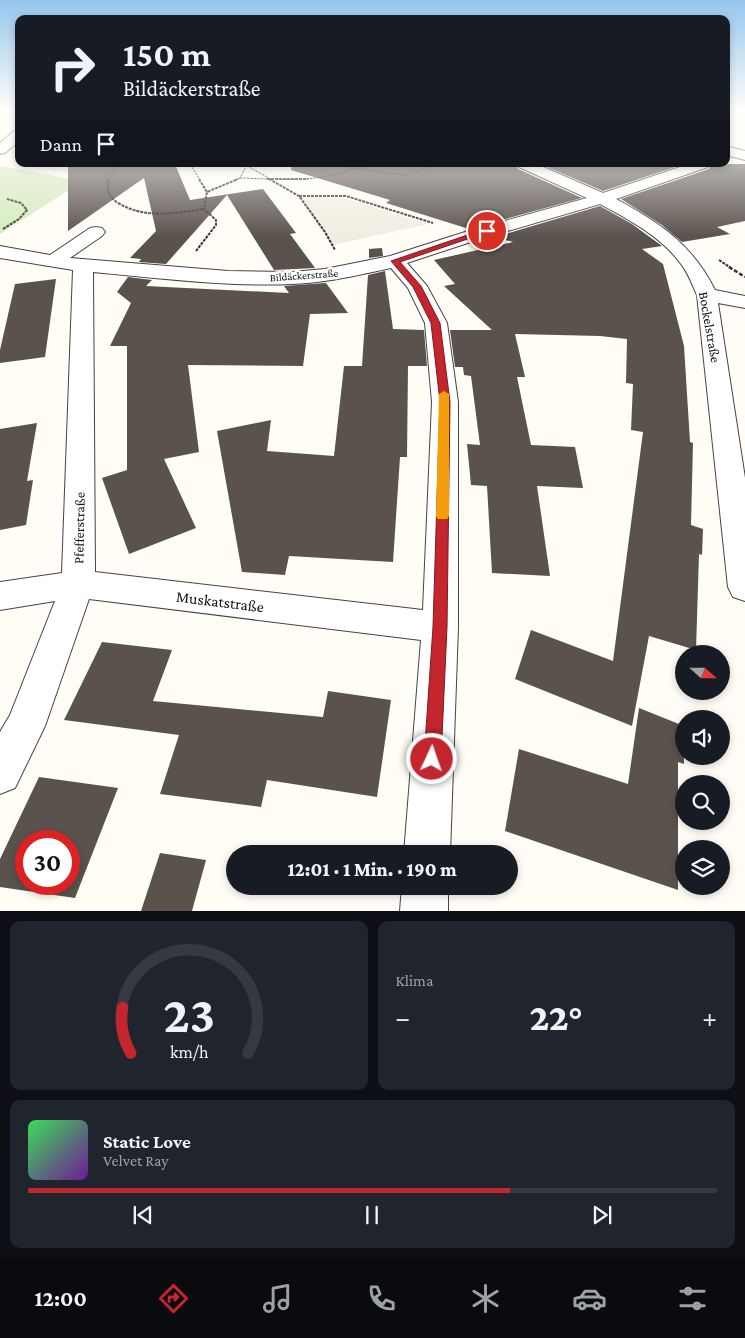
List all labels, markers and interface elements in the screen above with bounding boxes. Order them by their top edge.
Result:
icon: right [40,35,105,100]
text: 150 m [123,35,211,74]
text: Bildäckerstraße [123,76,260,101]
icon: arrive [92,130,120,158]
text: Dann [40,134,82,155]
pin [466,210,508,252]
icon: arrive [473,217,501,245]
street label: Bildäckerstraße [269,267,339,283]
street label: Bockelstraße [696,290,724,364]
street label: Pfefferstraße [70,492,88,564]
street label: Muskatstraße [175,588,265,615]
north arrow [675,645,730,700]
map controls [675,645,730,895]
button: sound [675,710,730,765]
position arrow [405,732,457,784]
button: search [675,775,730,830]
speed limit sign: 30 [15,830,80,895]
button: layers [675,840,730,895]
text: 12:01 · 1 Min. · 190 m [287,859,457,880]
text: Klima [396,972,433,989]
text: 23 [163,985,215,1043]
text: 22° [529,996,583,1038]
text: − [396,1002,410,1033]
text: + [702,1002,717,1033]
text: km/h [169,1042,208,1062]
text: Static Love [103,1131,191,1152]
text: Velvet Ray [103,1152,169,1169]
icon: previous [129,1201,157,1229]
icon: pause [358,1201,386,1229]
icon: next [588,1201,616,1229]
icon: directions [156,1281,191,1316]
icon: music [260,1281,295,1316]
icon: phone [364,1281,399,1316]
icon: climate [468,1281,503,1316]
icon: car [572,1281,607,1316]
icon: filters [675,1281,710,1316]
text: 12:00 [34,1286,87,1311]

